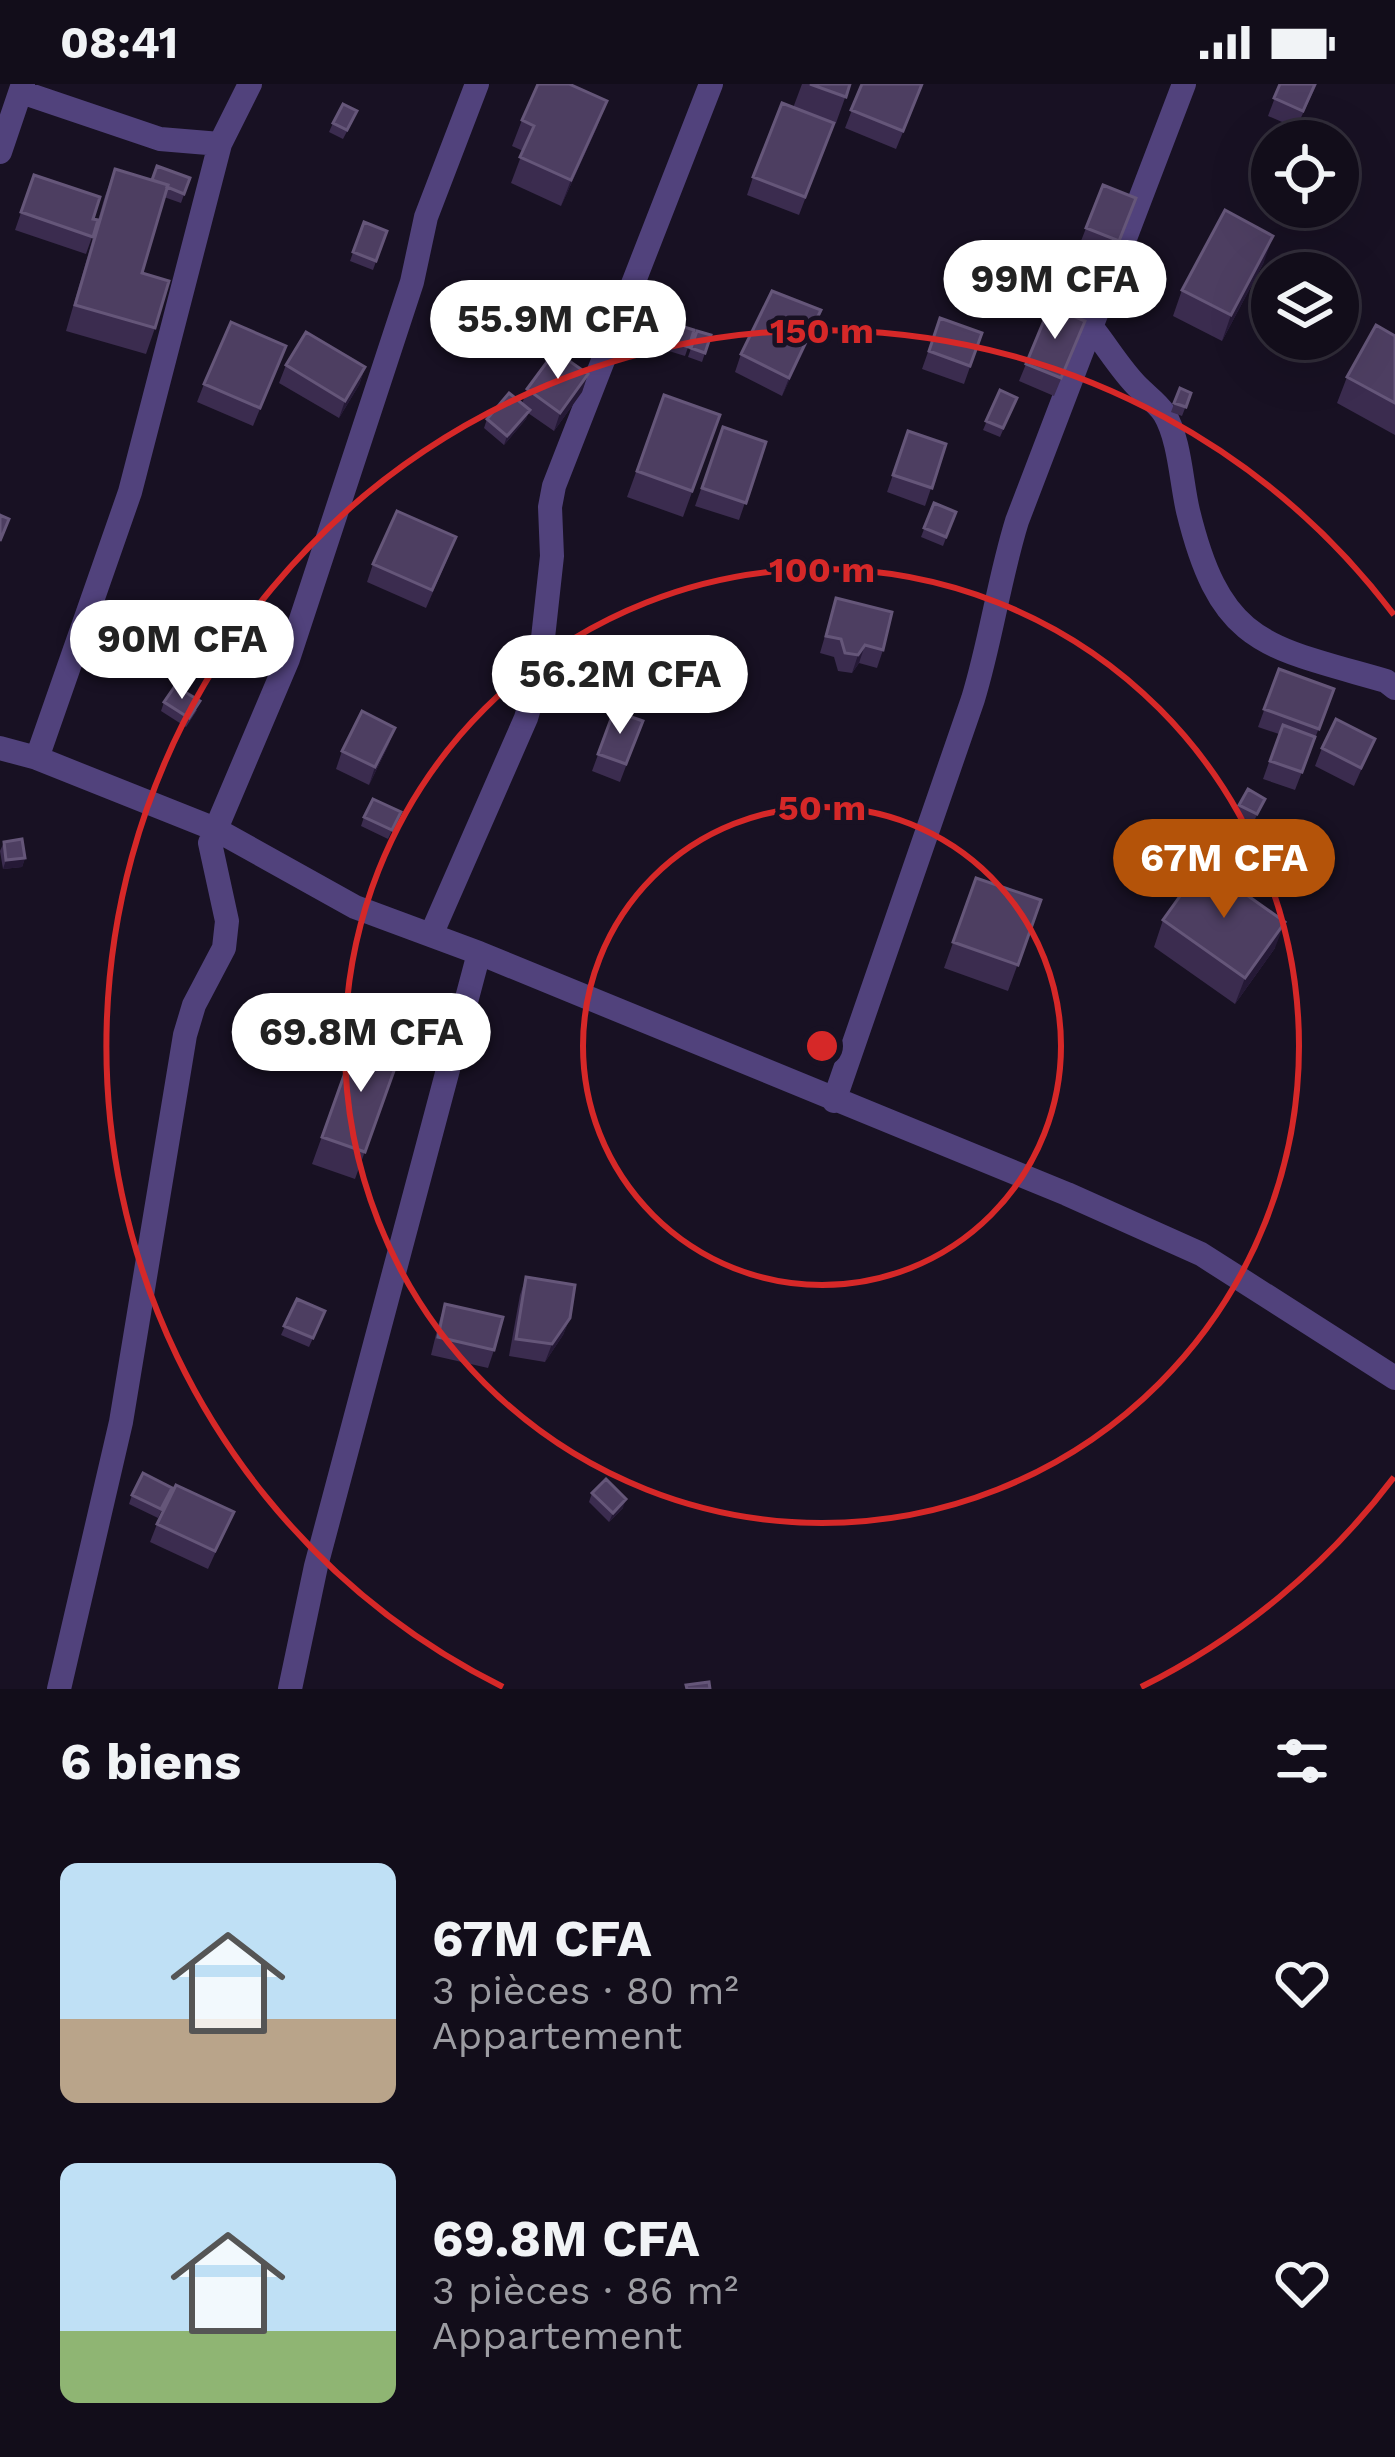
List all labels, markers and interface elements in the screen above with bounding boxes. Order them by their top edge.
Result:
text: 08:41 [60,16,178,69]
map controls [1251,120,1359,360]
button: locate [1251,120,1359,228]
pin: 99M CFA [944,240,1166,342]
button: layers [1251,252,1359,360]
text: 99M CFA [970,256,1140,301]
pin: 55.9M CFA [421,280,695,382]
text: 55.9M CFA [457,296,659,341]
text: 150 m [770,310,874,352]
text: 100 m [769,549,875,591]
pin: 90M CFA [71,600,293,702]
text: 90M CFA [97,616,267,661]
pin: 56.2M CFA [483,635,757,737]
text: 56.2M CFA [519,651,721,696]
text: 50 m [778,787,866,829]
pin: 67M CFA [1113,819,1335,921]
text: 67M CFA [1140,835,1308,880]
pin: 69.8M CFA [224,993,498,1095]
text: 69.8M CFA [259,1009,463,1054]
centre of rings [801,1025,843,1067]
icon: filters [1269,1728,1335,1794]
text: 6 biens [60,1732,241,1791]
text: 67M CFA [432,1909,652,1968]
icon: home [156,1911,300,2055]
icon: heart [1269,1950,1335,2016]
text: 3 pièces · 80 m² [432,1968,739,2013]
text: Appartement [432,2013,682,2058]
text: 69.8M CFA [432,2209,700,2268]
icon: home [156,2211,300,2355]
icon: heart [1269,2250,1335,2316]
text: 3 pièces · 86 m² [432,2268,738,2313]
text: Appartement [432,2313,682,2358]

